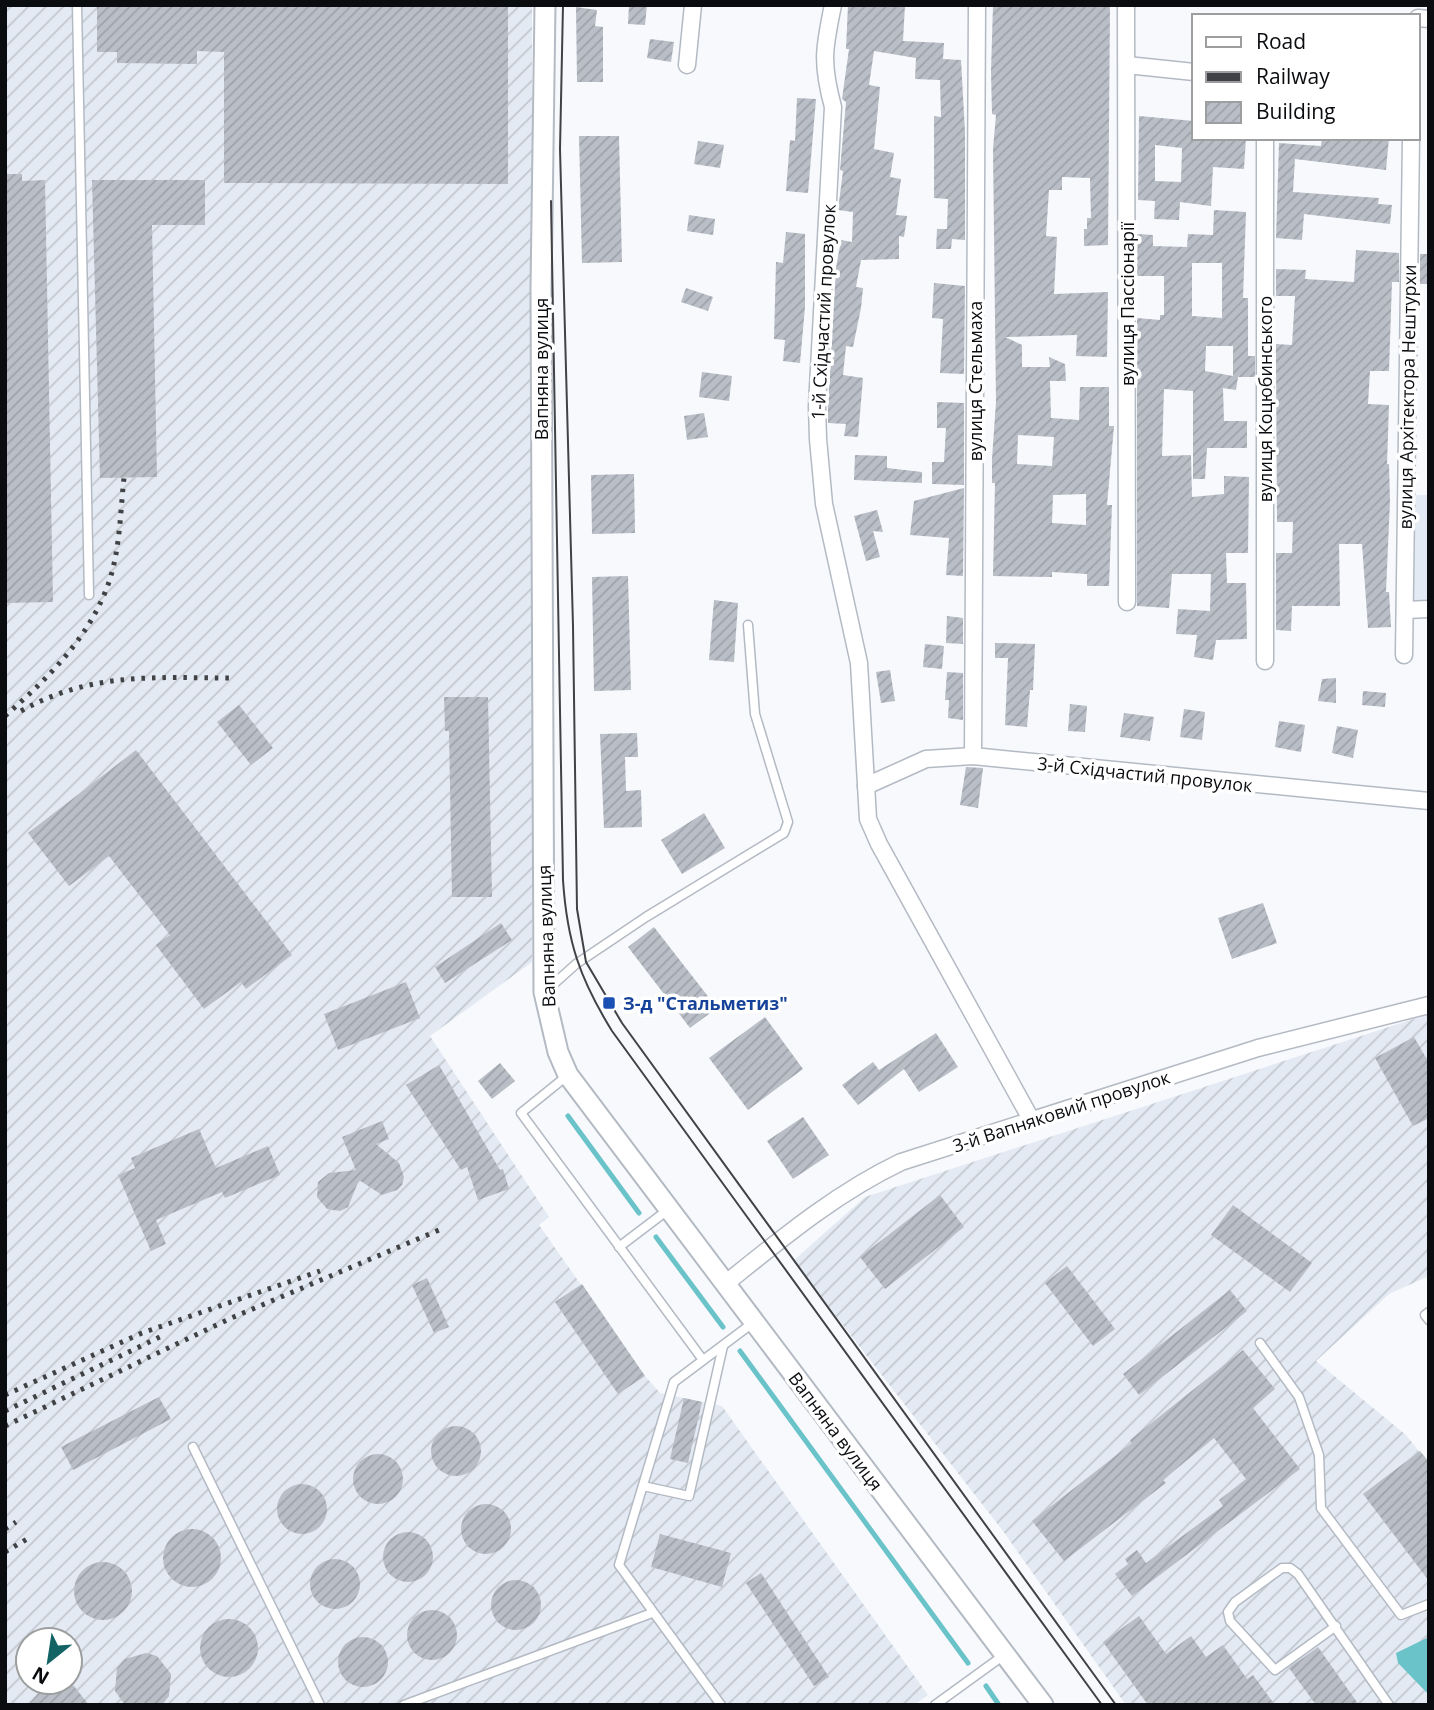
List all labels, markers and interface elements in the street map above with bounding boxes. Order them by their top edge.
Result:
legend [1192,14,1420,140]
text: Road [1256,27,1306,55]
text: Railway [1256,62,1330,90]
text: Building [1256,97,1335,125]
street label: 1-й Східчастий провулок [805,203,841,421]
street label: вулиця Пассіонарії [1115,221,1139,386]
street label: вулиця Архітектора Нештурхи [1393,264,1421,530]
street label: вулиця Коцюбинського [1253,296,1277,502]
street label: Вапняна вулиця [529,298,553,440]
street label: вулиця Стельмаха [963,301,987,461]
street label: 3-й Східчастий провулок [1036,751,1254,797]
street label: Вапняна вулиця [532,864,560,1008]
place label: З-д "Стальметиз" [623,991,788,1015]
marker: З-д "Стальметиз" [601,995,617,1011]
street label: 3-й Вапняковий провулок [949,1064,1173,1158]
street label: Вапняна вулиця [784,1367,888,1495]
north arrow [14,1626,84,1696]
text: N [27,1661,54,1691]

